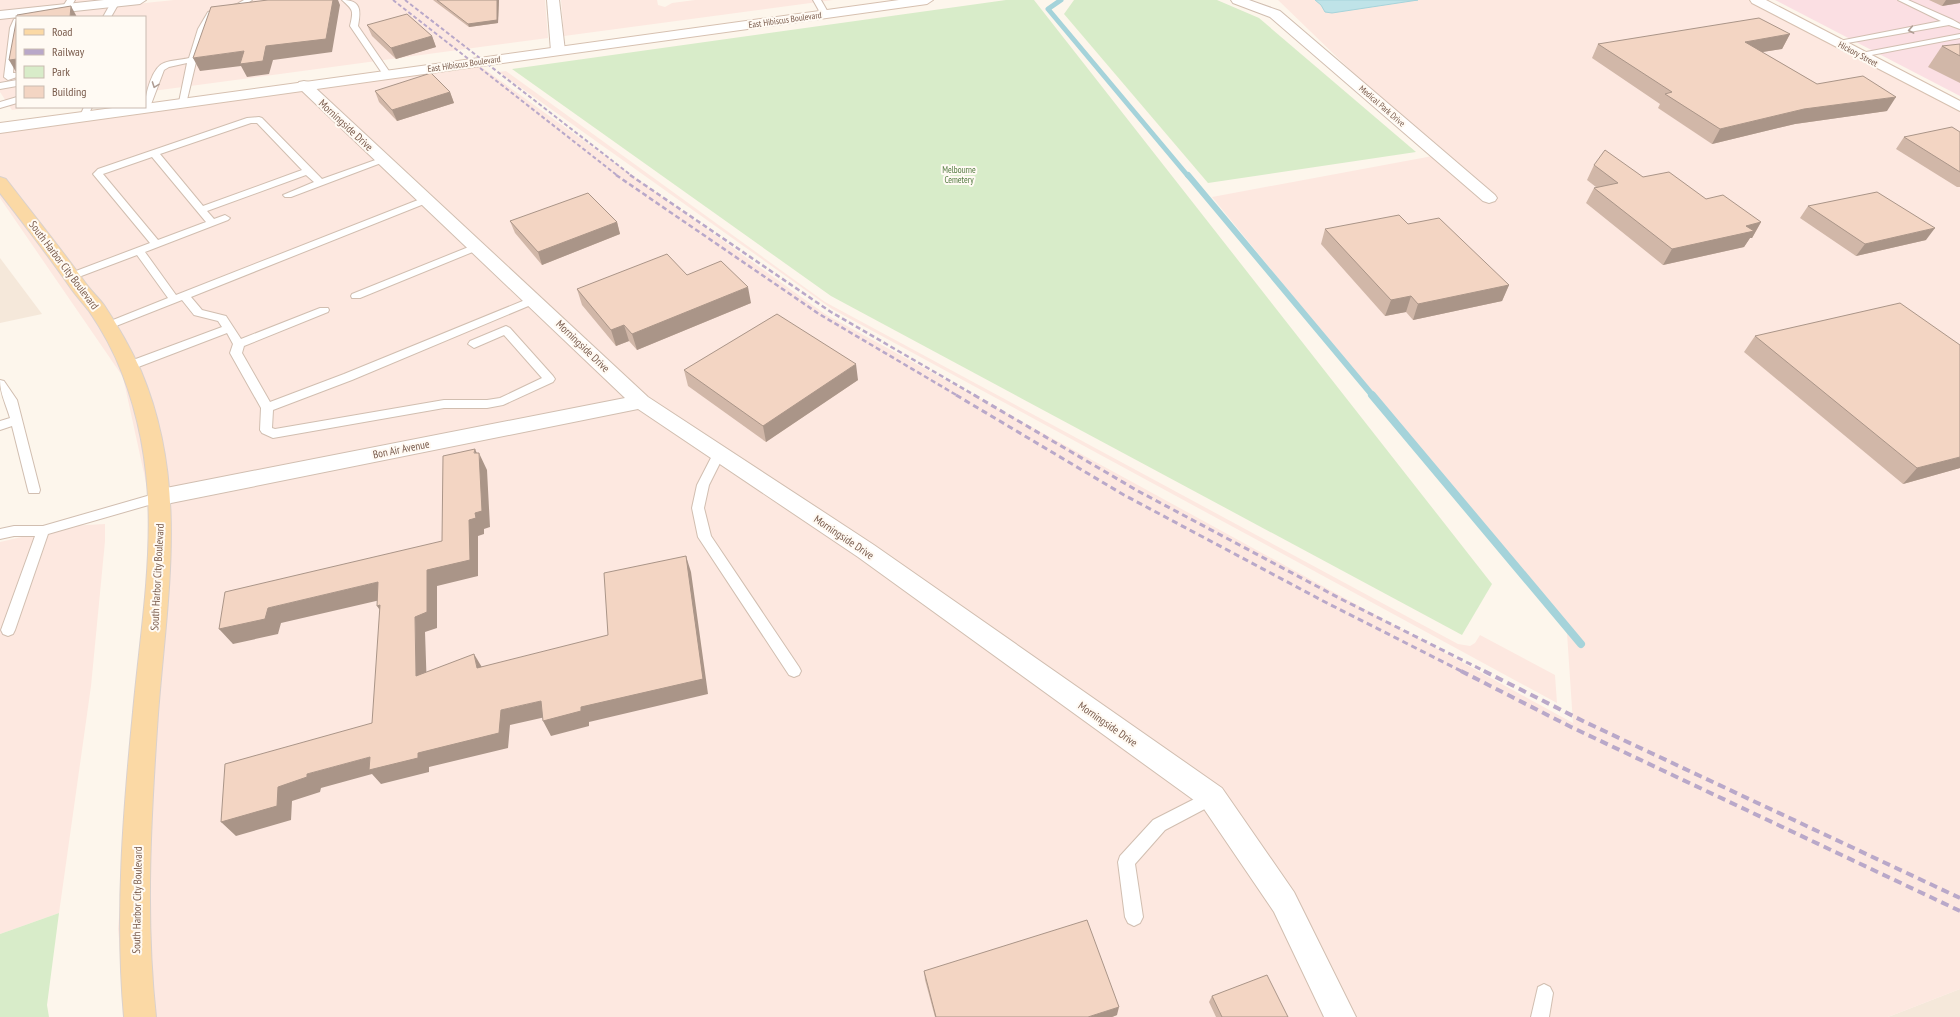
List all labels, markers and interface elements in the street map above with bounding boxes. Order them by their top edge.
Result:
street label: East Hibiscus Boulevard [748,9,822,30]
legend [16,16,146,108]
text: Road [52,24,72,39]
one-way arrow [1908,25,1914,33]
street label: Hickory Street [1836,39,1880,69]
text: Railway [52,44,85,59]
street label: East Hibiscus Boulevard [427,53,501,74]
text: Park [52,64,70,79]
one-way arrow [151,81,159,88]
street label: Medical Park Drive [1357,83,1408,129]
text: Building [52,84,87,99]
street label: Morningside Drive [316,96,376,154]
park label: Melbourne Cemetery [942,164,976,185]
street label: South Harbor City Boulevard [26,218,102,312]
street label: Morningside Drive [553,317,613,375]
street label: Bon Air Avenue [372,437,431,461]
street label: Morningside Drive [811,512,877,562]
street label: South Harbor City Boulevard [147,523,167,631]
street label: Morningside Drive [1076,698,1141,750]
street label: South Harbor City Boulevard [129,846,145,954]

